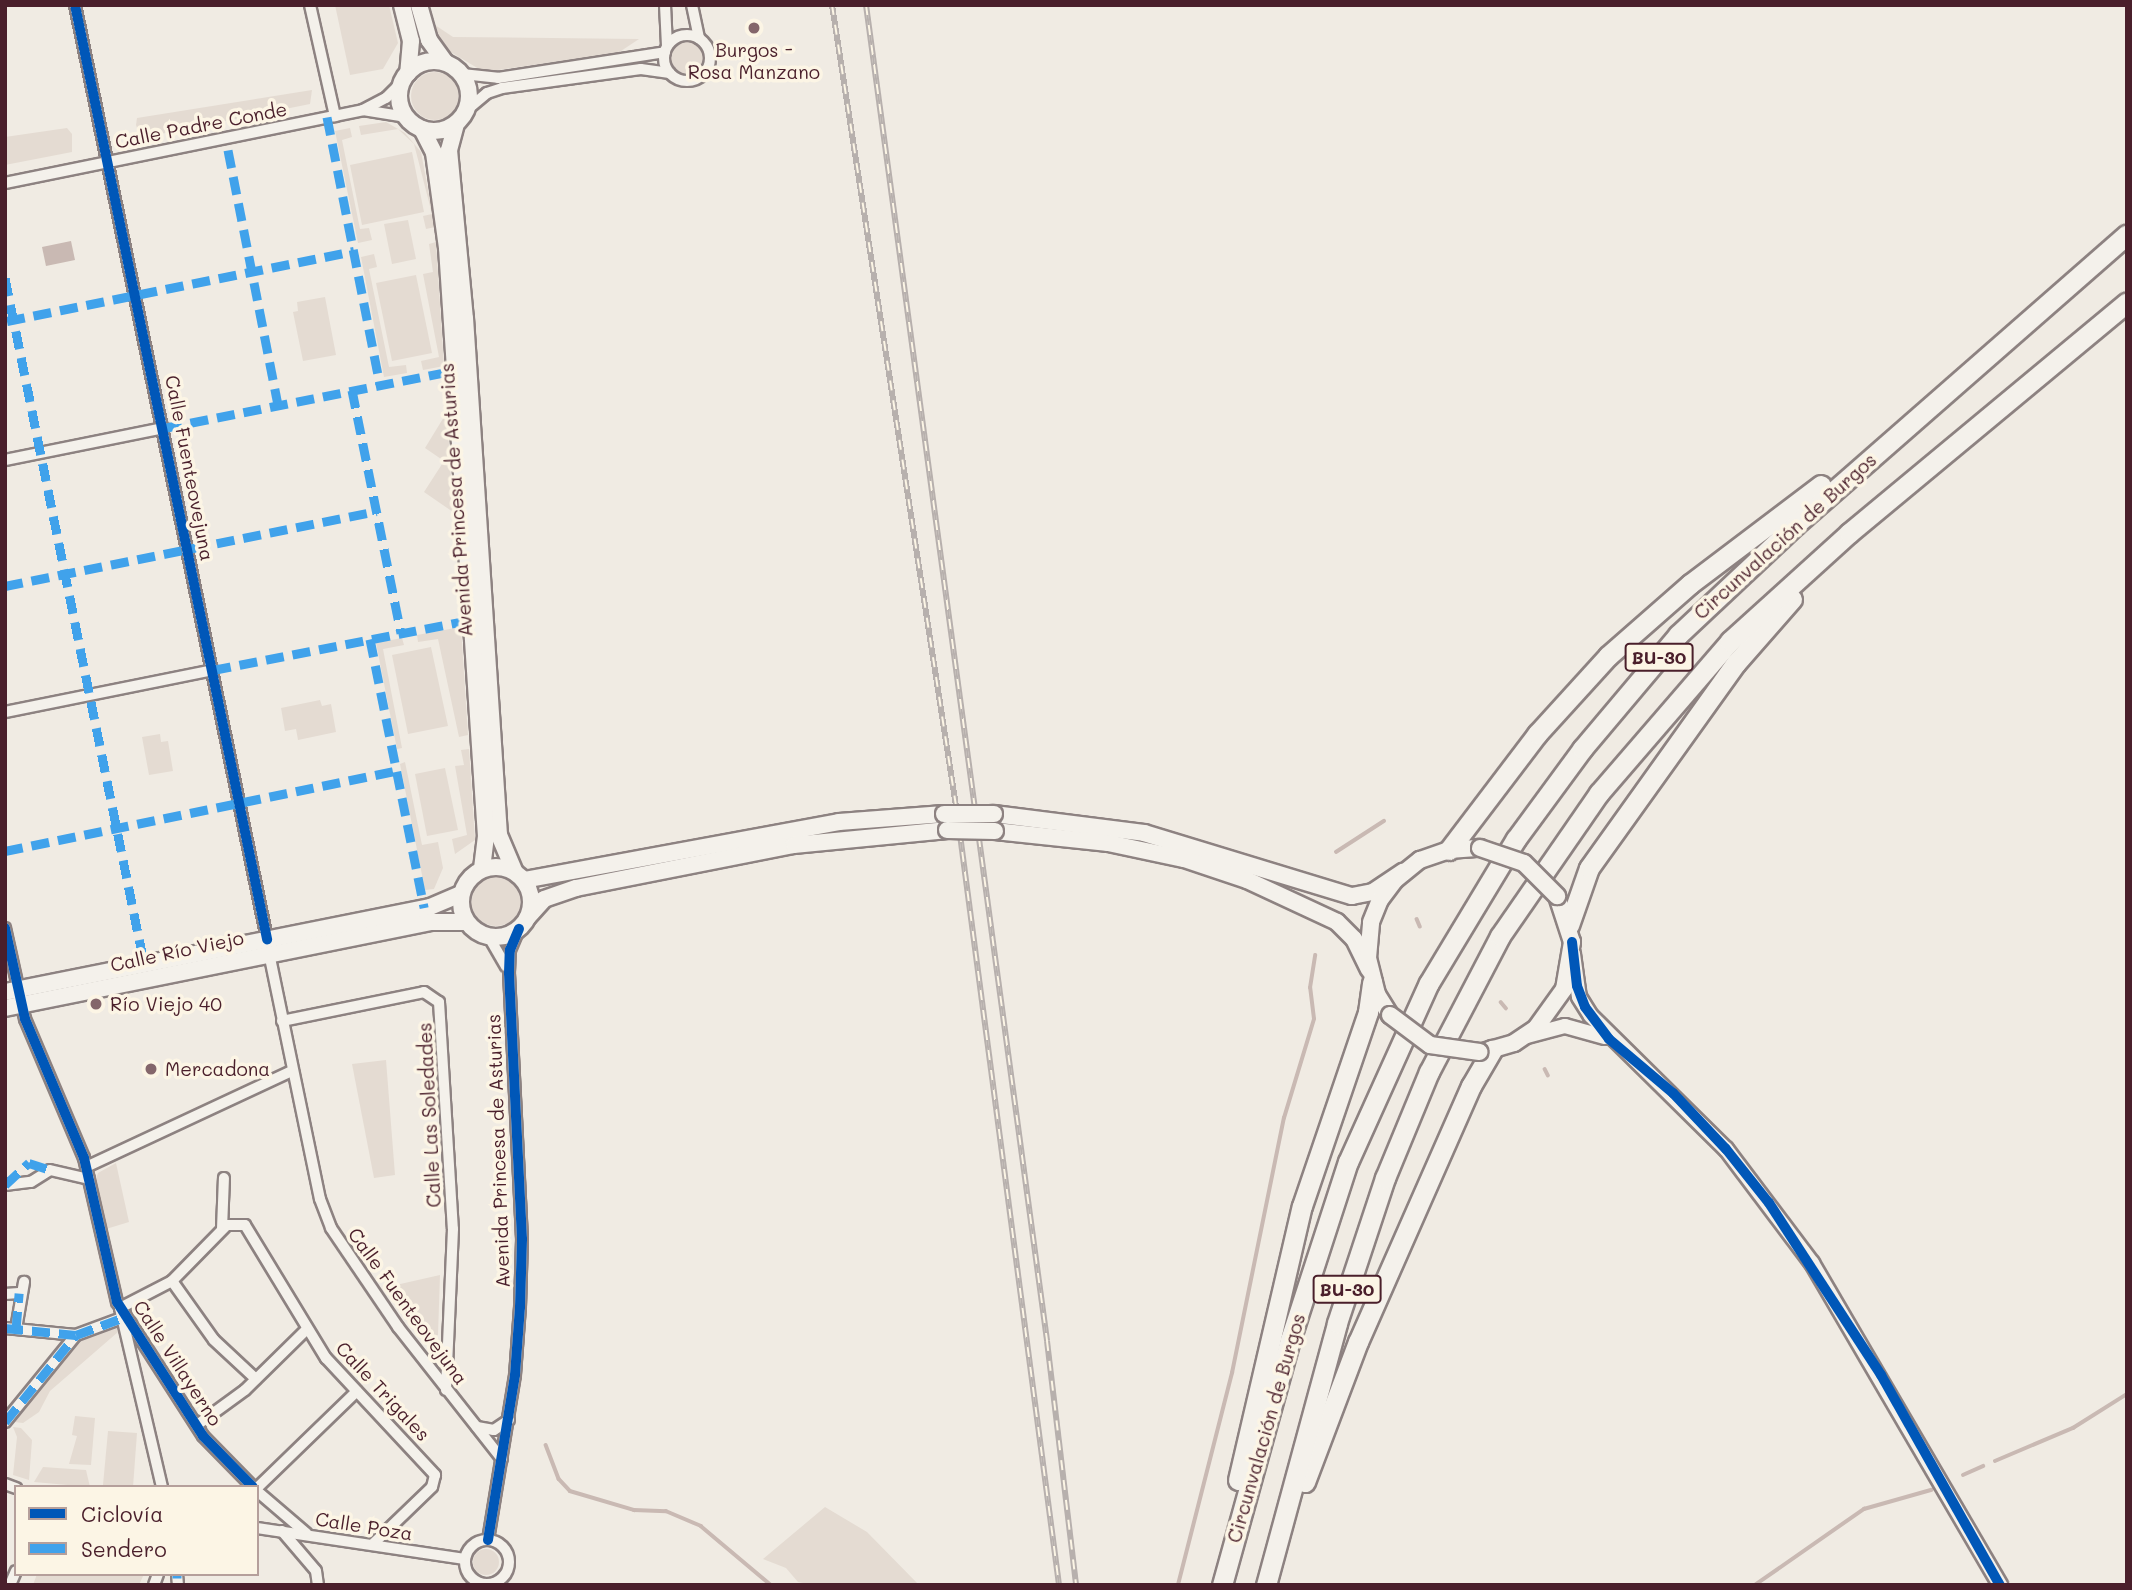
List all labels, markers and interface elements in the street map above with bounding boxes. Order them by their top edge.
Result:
marker: Burgos - Rosa Manzano [746,20,762,36]
place label: Burgos - Rosa Manzano [688,39,820,83]
street label: Calle Padre Conde [113,97,289,153]
street label: Avenida Princesa de Asturias [435,362,477,638]
street label: Calle Fuenteovejuna [161,373,219,563]
street label: Circunvalación de Burgos [1689,448,1881,624]
road number: BU-30 [1624,642,1694,672]
street label: Calle Río Viejo [108,926,246,976]
place label: Río Viejo 40 [110,993,222,1015]
marker: Río Viejo 40 [88,996,104,1012]
street label: Avenida Princesa de Asturias [482,1013,514,1289]
street label: Calle Las Soledades [413,1022,445,1208]
place label: Mercadona [165,1058,270,1080]
marker: Mercadona [143,1061,159,1077]
street label: Calle Fuenteovejuna [343,1223,473,1389]
road number: BU-30 [1312,1274,1382,1304]
street label: Calle Villayerno [129,1296,227,1430]
street label: Circunvalación de Burgos [1222,1311,1310,1545]
street label: Calle Trigales [331,1337,435,1445]
legend [14,1485,259,1576]
text: Ciclovía [81,1500,163,1527]
street label: Calle Poza [314,1507,414,1545]
text: Sendero [81,1535,167,1562]

